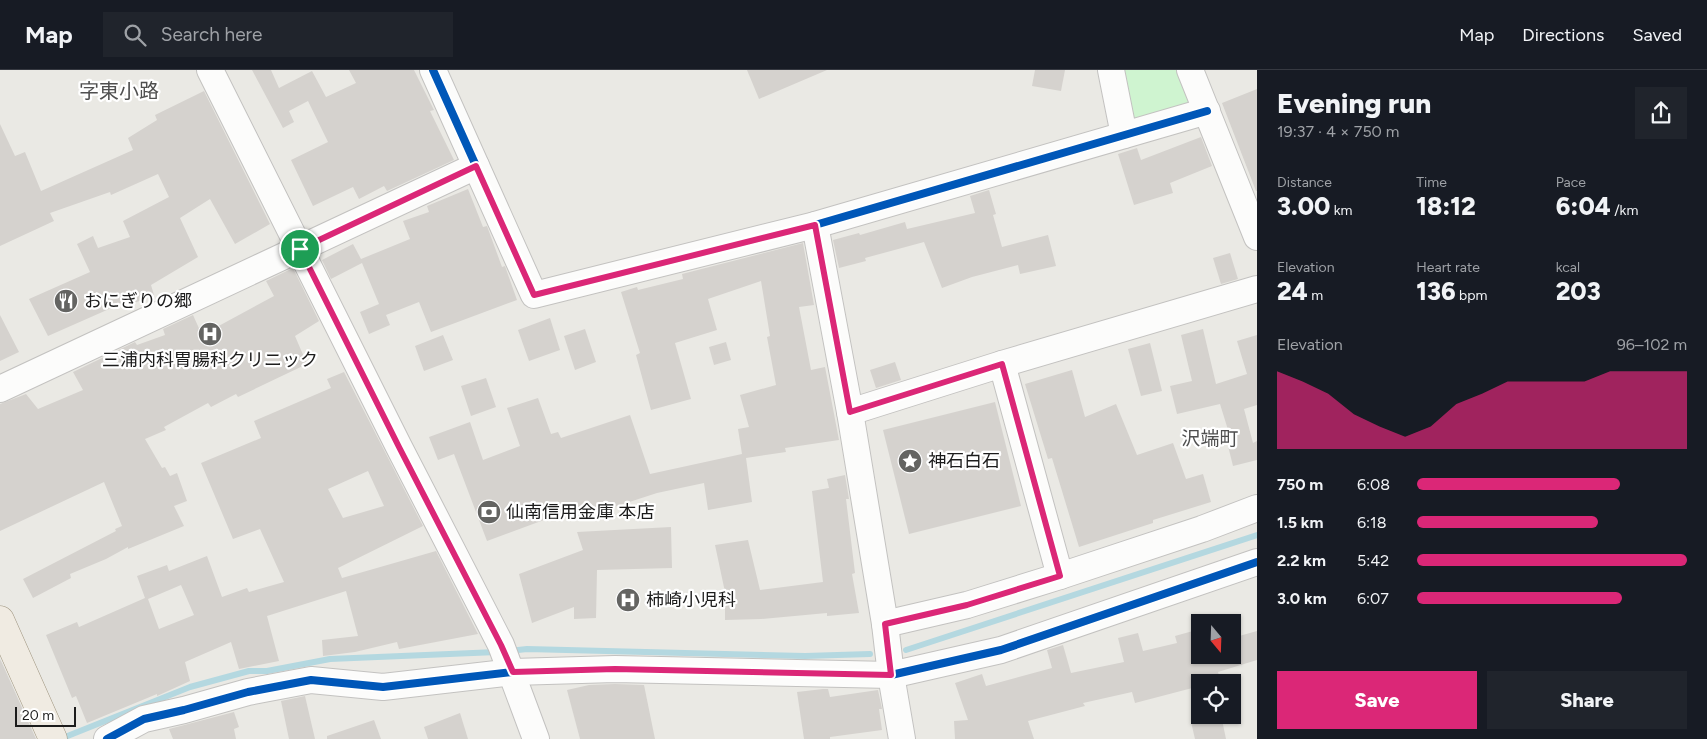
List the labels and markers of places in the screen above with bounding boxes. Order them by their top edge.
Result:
pin [279,228,321,270]
restaurant icon: おにぎりの郷 [53,288,79,314]
place label: おにぎりの郷 [84,290,192,312]
hospital icon: 三浦内科胃腸科クリニック [197,321,223,347]
place label: 三浦内科胃腸科クリニック [102,349,318,371]
place icon: 神石白石 [897,448,923,474]
place label: 神石白石 [928,450,1000,472]
bank icon: 仙南信用金庫 本店 [476,499,502,525]
place label: 仙南信用金庫 本店 [506,501,654,523]
hospital icon: 柿崎小児科 [615,587,641,613]
place label: 柿崎小児科 [646,589,736,611]

